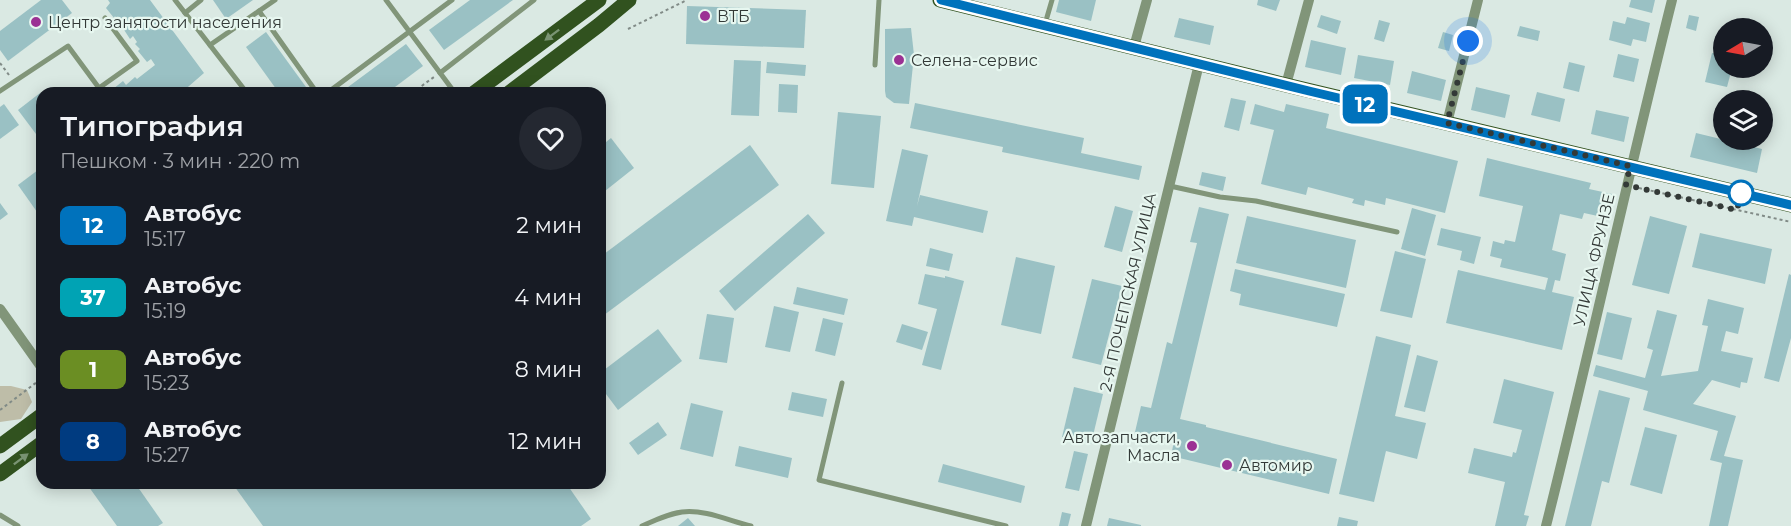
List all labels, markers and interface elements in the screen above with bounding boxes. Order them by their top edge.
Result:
place label: ВТБ [717,7,750,26]
marker: ВТБ [698,9,712,23]
place label: Центр занятости населения [48,13,282,32]
marker: Центр занятости населения [29,15,43,29]
north arrow [1713,18,1773,78]
map controls [1713,18,1773,150]
your location [1453,26,1483,56]
one-way arrow [544,29,560,41]
place label: Селена-сервис [911,51,1038,70]
marker: Селена-сервис [892,53,906,67]
line badge: 12 [1338,84,1392,124]
button: layers [1713,90,1773,150]
text: 12 [1355,92,1375,117]
button: heart [519,107,582,170]
text: Типография [60,109,244,143]
text: Пешком · 3 мин · 220 m [60,149,300,173]
unlabelled marker [1728,180,1754,206]
street label: 2-Я ПОЧЕПСКАЯ УЛИЦА [1096,191,1160,393]
street label: УЛИЦА ФРУНЗЕ [1570,192,1618,328]
text: Автобус [144,200,242,227]
text: 2 мин [516,212,582,239]
text: 12 [83,213,103,238]
text: 15:17 [144,227,186,251]
text: Автобус [144,272,242,299]
text: 4 мин [514,284,582,311]
text: 37 [80,285,106,310]
text: 15:19 [144,299,186,323]
text: Автобус [144,344,242,371]
text: 8 мин [515,356,582,383]
text: 1 [89,357,97,382]
text: 15:23 [144,371,189,395]
text: Автобус [144,416,242,443]
text: 12 мин [508,428,582,455]
place label: Автозапчасти, Масла [1063,428,1180,465]
text: 8 [86,429,100,454]
marker: Автозапчасти, Масла [1185,439,1199,453]
text: 15:27 [144,443,190,467]
one-way arrow [13,452,29,465]
place label: Автомир [1239,456,1313,475]
marker: Автомир [1220,458,1234,472]

